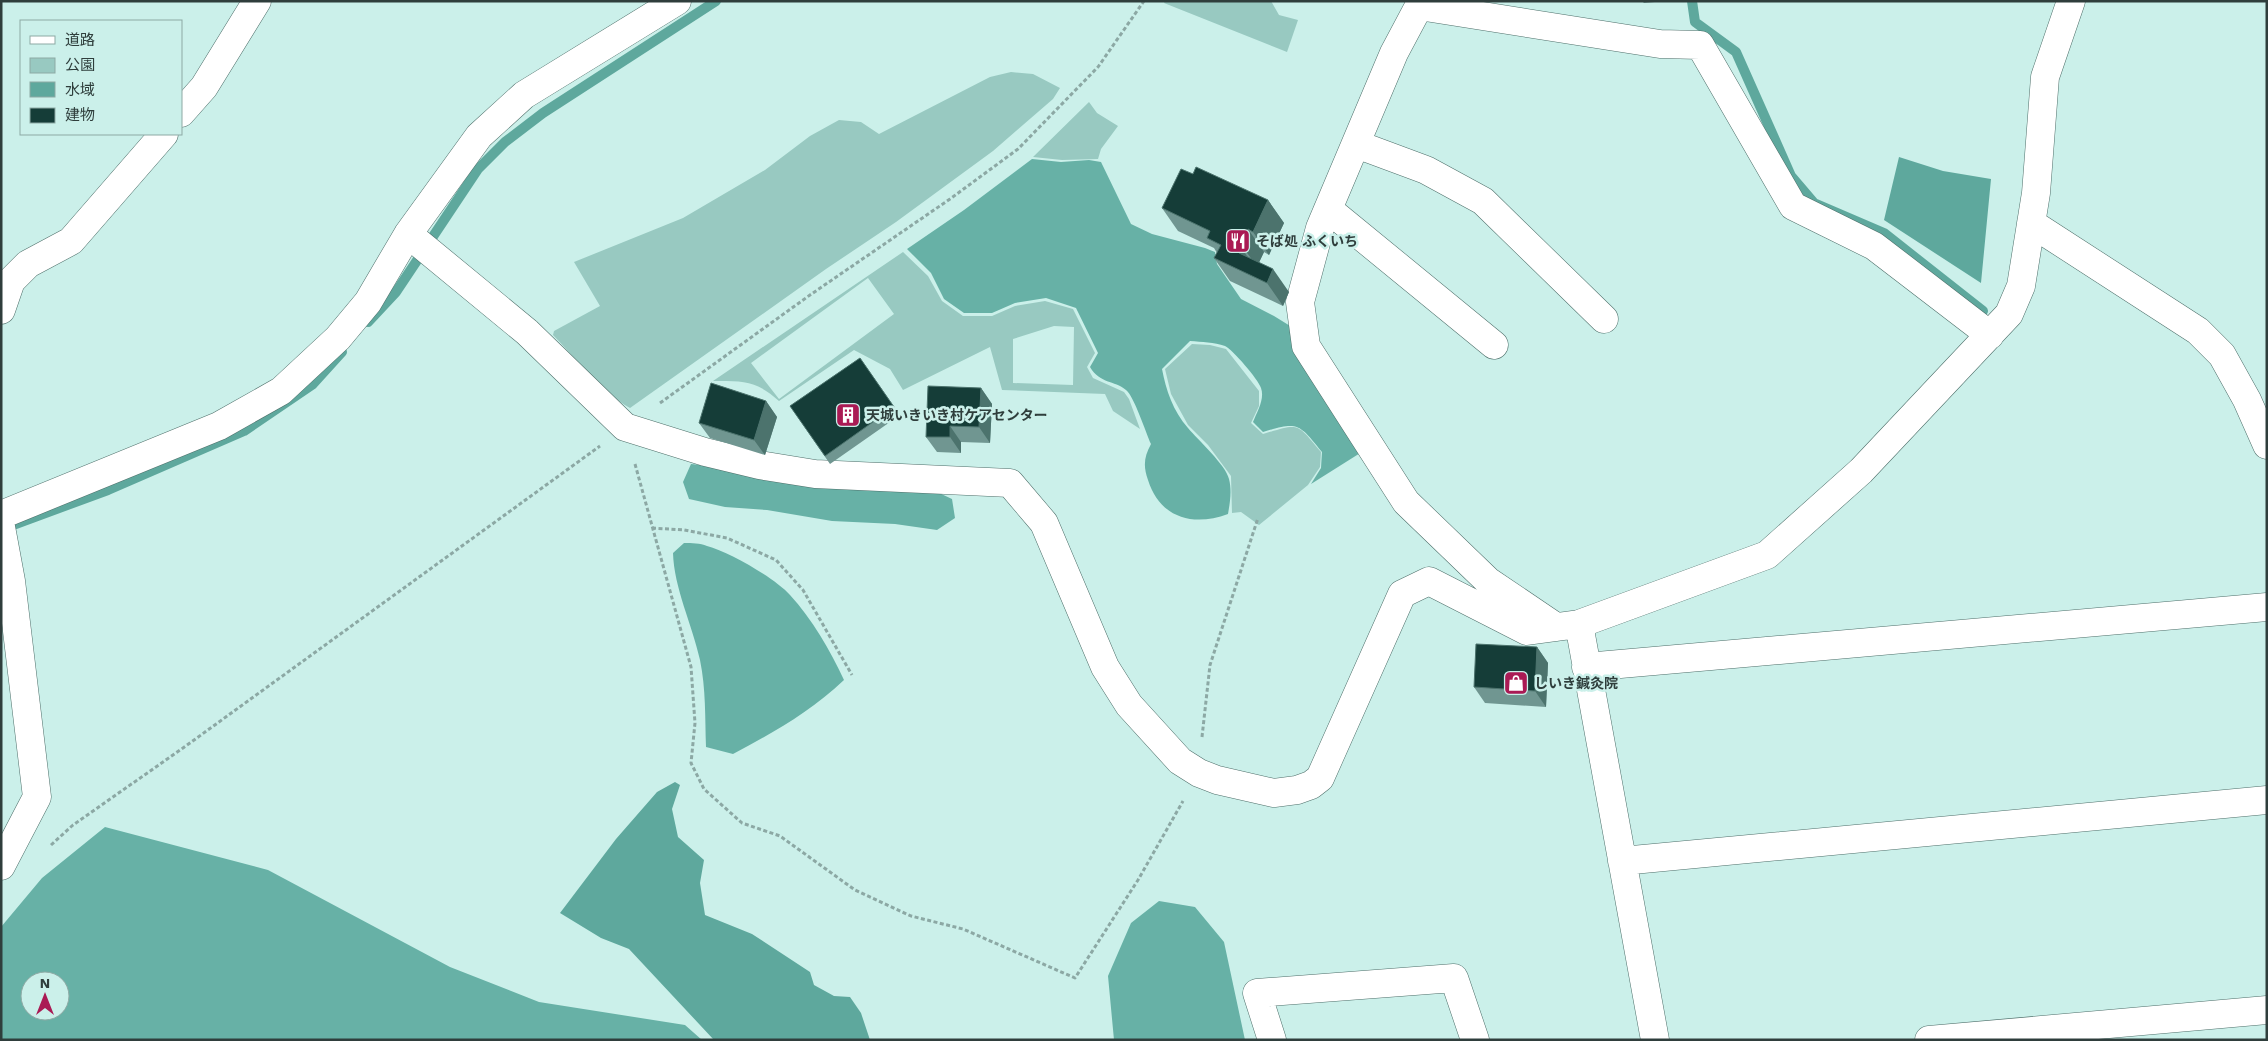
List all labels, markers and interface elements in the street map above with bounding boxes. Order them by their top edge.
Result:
legend [20,20,182,135]
text: 道路 [65,31,95,49]
text: 公園 [65,56,95,74]
text: 水域 [65,81,95,99]
text: 建物 [65,106,95,124]
restaurant icon: そば処 ふくいち [1225,228,1251,254]
place label: そば処 ふくいち [1256,233,1358,249]
building icon: 天城いきいき村ケアセンター [835,402,861,428]
place label: 天城いきいき村ケアセンター [866,407,1048,423]
shop icon: しいき鍼灸院 [1503,670,1529,696]
place label: しいき鍼灸院 [1534,675,1618,691]
north arrow [20,971,70,1021]
text: N [40,975,50,991]

